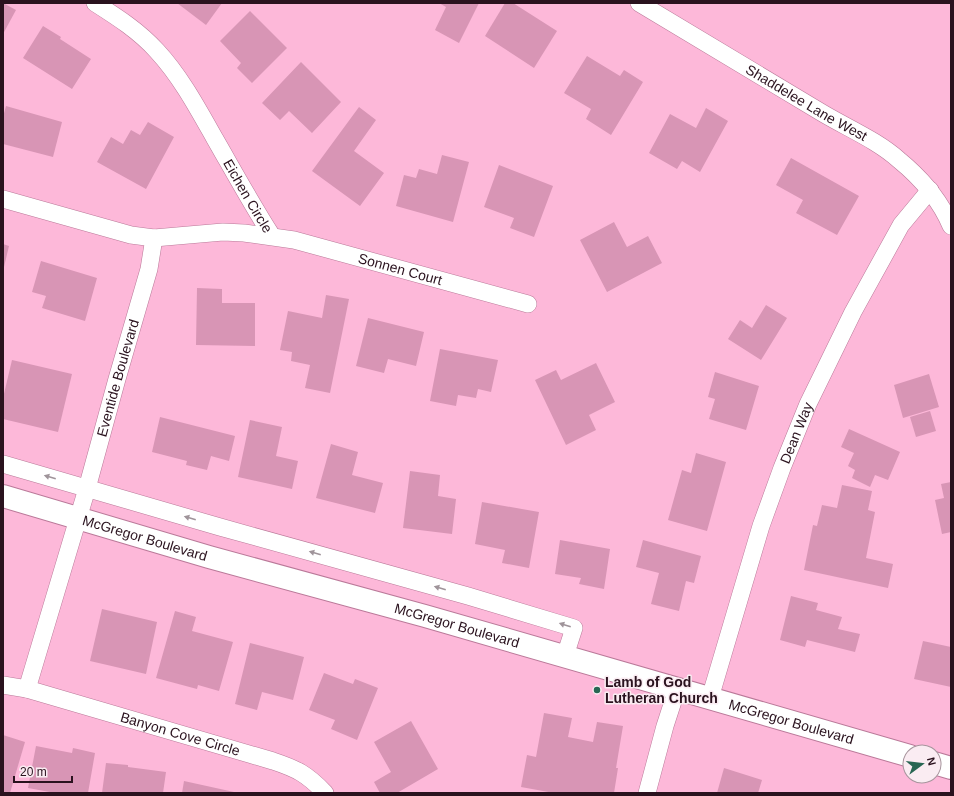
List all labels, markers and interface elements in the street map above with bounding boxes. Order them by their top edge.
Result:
street label: Shaddelee Lane West [743,61,870,144]
street label: Eichen Circle [220,156,276,236]
street label: Sonnen Court [356,250,444,288]
street label: Eventide Boulevard [94,317,142,439]
street label: Dean Way [777,400,816,466]
one-way arrow [43,474,55,480]
street label: McGregor Boulevard [81,512,209,564]
one-way arrow [184,515,196,521]
one-way arrow [309,550,321,556]
one-way arrow [434,585,446,591]
street label: McGregor Boulevard [393,600,521,651]
one-way arrow [559,622,571,628]
place label: Lamb of God Lutheran Church [605,674,718,706]
marker: Lamb of God Lutheran Church [592,685,602,695]
street label: McGregor Boulevard [727,696,856,747]
street label: Banyon Cove Circle [119,709,242,759]
north arrow [902,744,942,784]
text: N [925,756,938,767]
scale bar [14,758,72,784]
text: 20 m [20,765,47,779]

